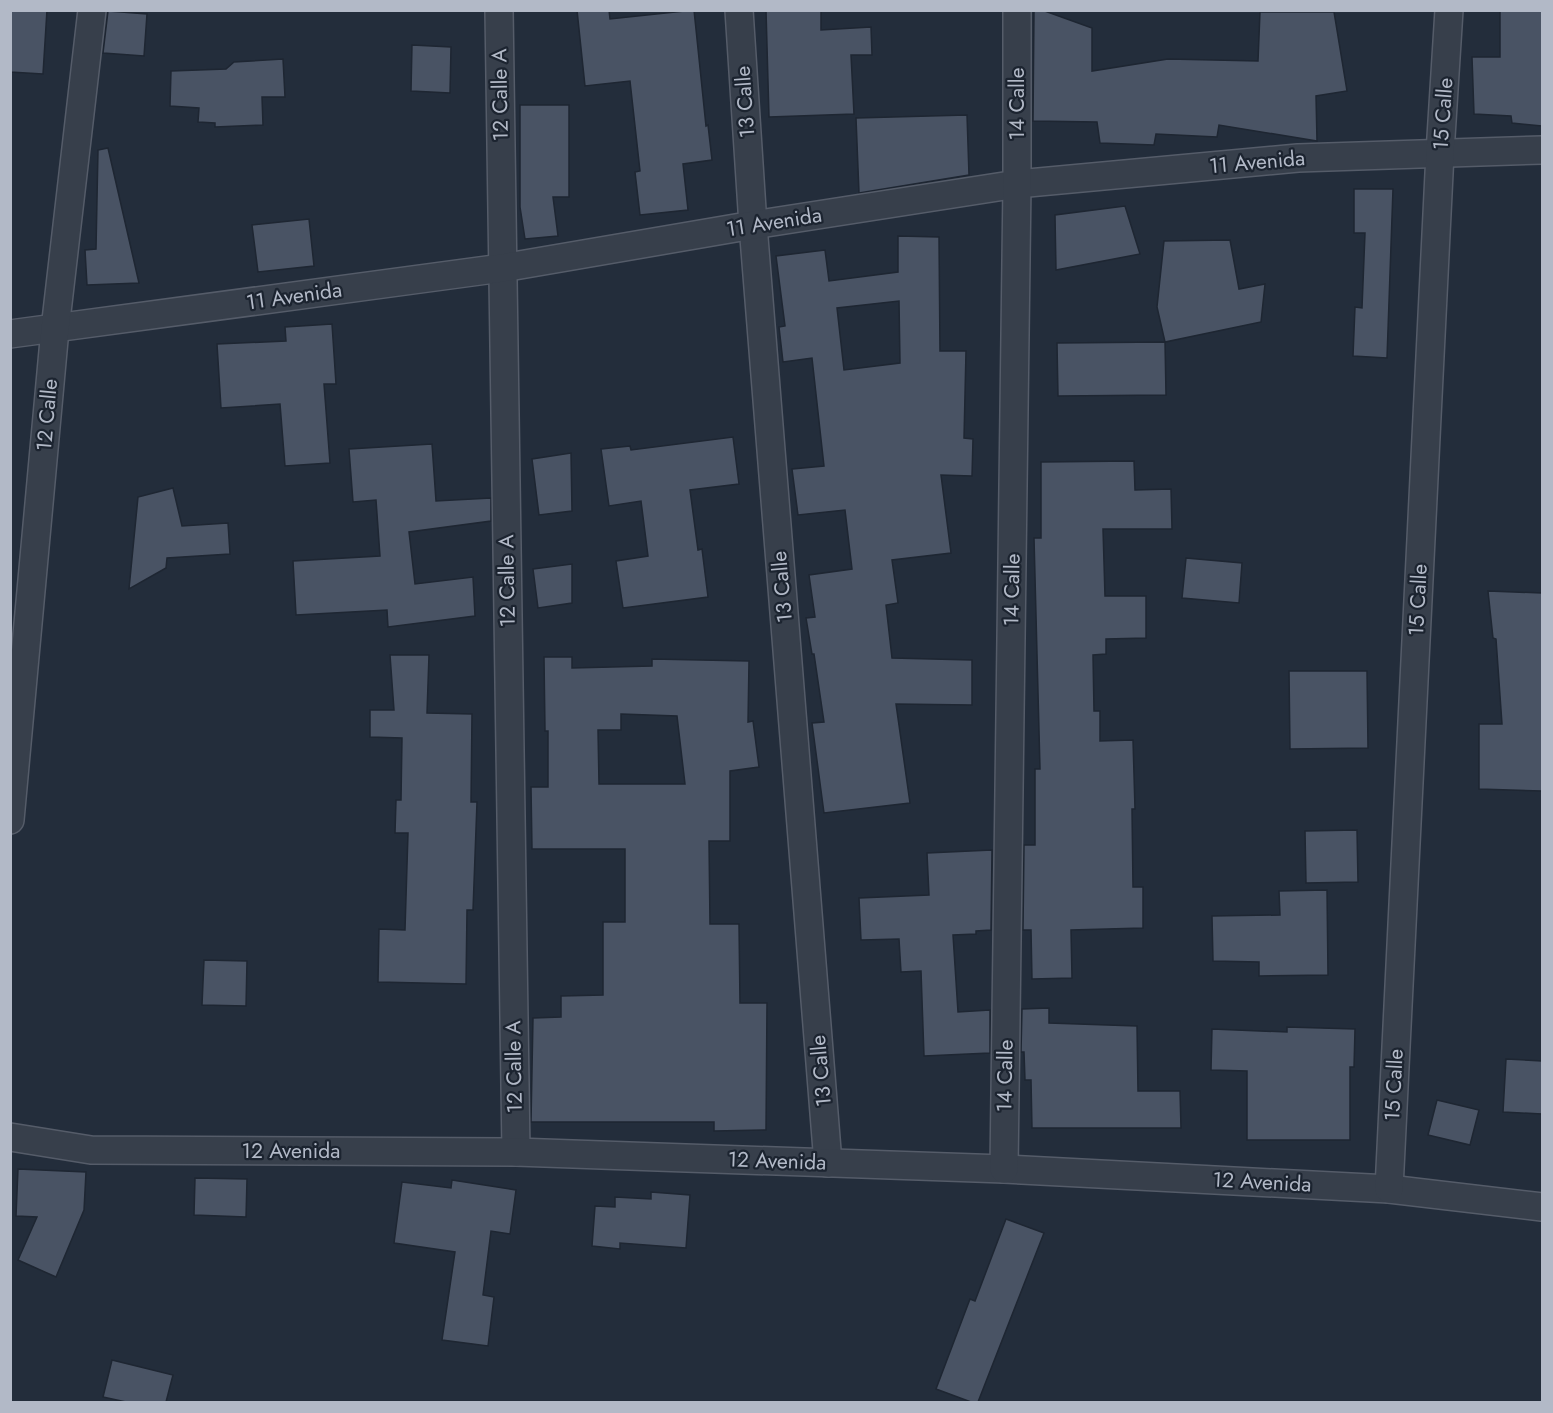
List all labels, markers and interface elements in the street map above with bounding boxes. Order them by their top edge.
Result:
street label: 12 Calle A [484,48,516,142]
street label: 13 Calle [728,65,762,139]
street label: 14 Calle [1002,67,1032,140]
street label: 15 Calle [1426,77,1461,151]
street label: 11 Avenida [1208,143,1306,181]
street label: 11 Avenida [724,200,824,244]
street label: 11 Avenida [244,274,344,318]
street label: 12 Calle [29,377,65,453]
street label: 12 Calle A [491,534,523,628]
street label: 13 Calle [764,550,800,624]
street label: 14 Calle [996,553,1028,627]
street label: 15 Calle [1401,563,1435,637]
street label: 12 Calle A [498,1020,530,1114]
street label: 13 Calle [803,1034,839,1108]
street label: 14 Calle [989,1039,1021,1113]
street label: 15 Calle [1377,1048,1411,1122]
street label: 12 Avenida [242,1136,340,1166]
street label: 12 Avenida [727,1144,827,1178]
street label: 12 Avenida [1212,1164,1312,1200]

